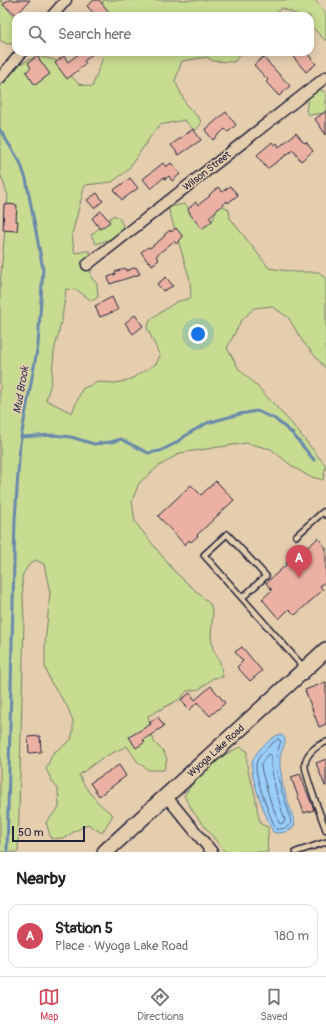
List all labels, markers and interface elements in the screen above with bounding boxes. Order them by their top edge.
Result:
search box [12,12,314,56]
icon: search [26,23,48,45]
text: Search here [58,25,131,44]
street label: Wilson Street [181,148,234,193]
your location [188,324,208,344]
water label: Mud Brook [10,364,32,415]
pin: A [286,545,312,578]
street label: Wyoga Lake Road [185,722,247,780]
scale bar [12,824,85,843]
text: 50 m [18,826,44,839]
text: Nearby [16,868,65,889]
text: Station 5 [55,919,113,938]
text: A [26,928,34,944]
text: 180 m [274,928,309,944]
text: Place · Wyoga Lake Road [55,938,188,954]
tab: Map [38,986,60,1023]
tab: Directions [137,986,184,1023]
tab: Saved [260,986,288,1023]

